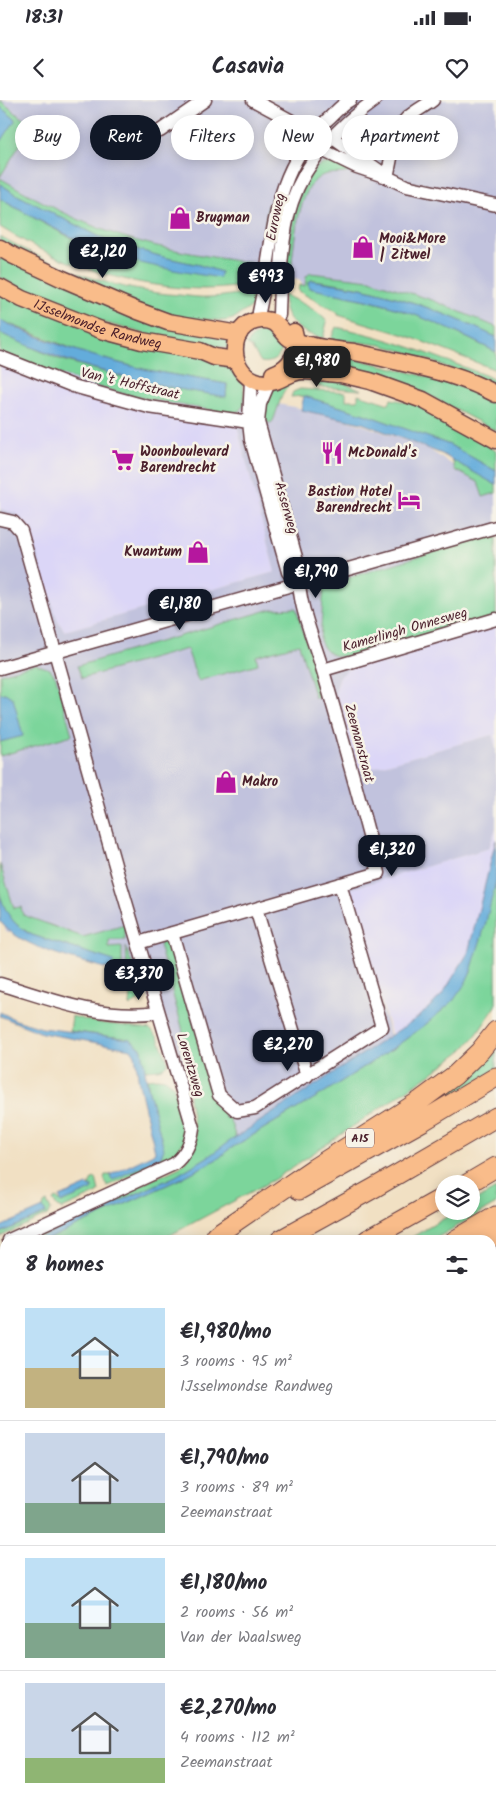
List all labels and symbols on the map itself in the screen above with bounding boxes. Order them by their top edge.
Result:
street label: Euroweg [260,191,292,243]
shop icon: Brugman [167,205,193,231]
place label: Brugman [196,207,250,229]
place label: Mooi&More | Zitwel [379,228,446,266]
shop icon: Mooi&More | Zitwel [350,234,376,260]
pin: €2,120 [62,236,144,279]
pin: €993 [236,262,296,304]
street label: IJsselmondse Randweg [30,293,163,355]
pin: €1,980 [276,346,358,388]
street label: Van 't Hoffstraat [78,362,182,406]
restaurant icon: McDonald's [319,440,345,466]
place label: Woonboulevard Barendrecht [140,441,229,479]
place label: McDonald's [348,442,417,464]
supermarket icon: Woonboulevard Barendrecht [110,447,136,473]
street label: Asserweg [268,479,304,537]
place label: Bastion Hotel Barendrecht [308,481,393,519]
hotel icon: Bastion Hotel Barendrecht [396,487,422,513]
shop icon: Kwantum [185,539,211,565]
place label: Kwantum [124,541,183,563]
pin: €1,790 [275,556,357,599]
pin: €1,180 [139,588,221,631]
street label: Kamerlingh Onnesweg [340,602,470,658]
street label: Zeemanstraat [338,701,380,786]
shop icon: Makro [213,769,239,795]
place label: Makro [242,771,279,793]
pin: €1,320 [351,834,433,877]
pin: €3,370 [98,958,180,1001]
street label: Lorentzweg [170,1030,210,1100]
pin: €2,270 [247,1030,329,1072]
road number: A15 [346,1128,374,1148]

